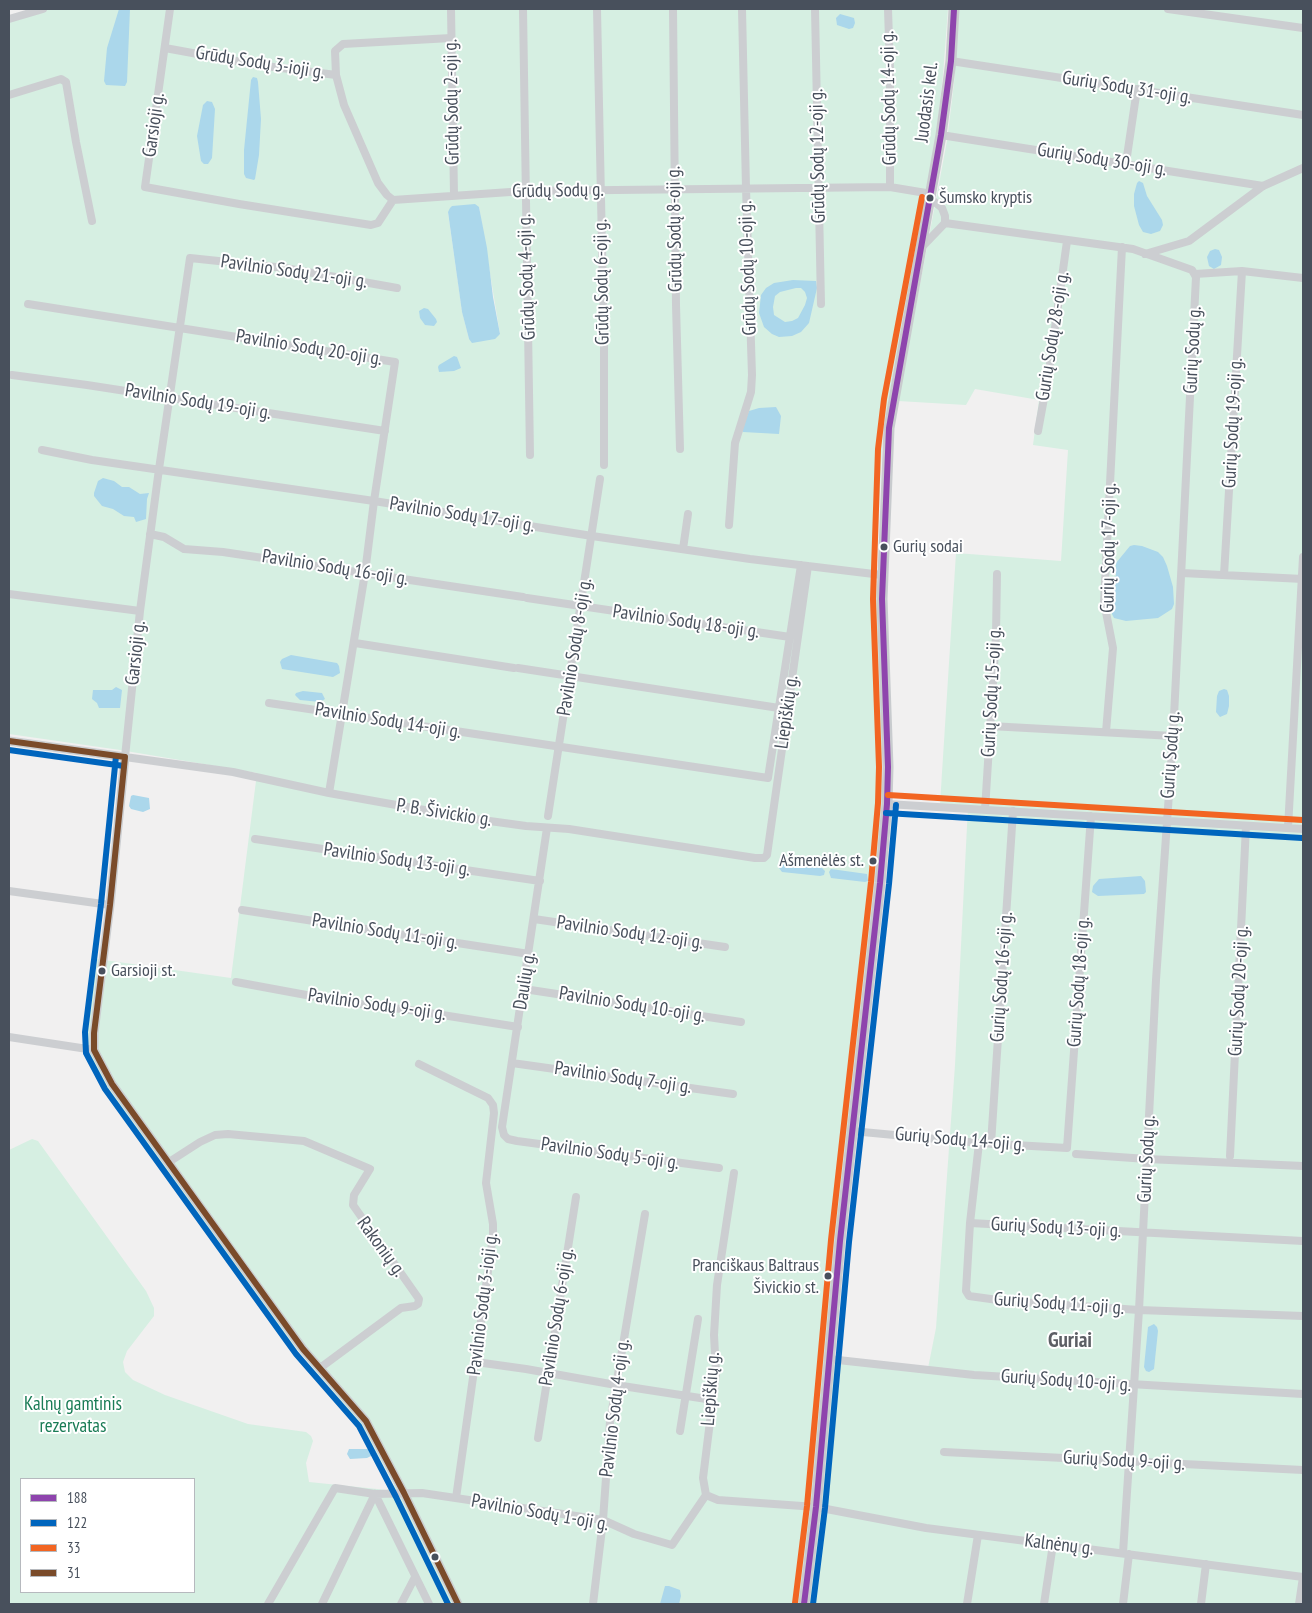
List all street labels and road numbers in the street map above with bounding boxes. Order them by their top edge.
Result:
street label: Grūdų Sodų 14-oji g. [876,30,902,166]
street label: Grūdų Sodų 2-oji g. [440,39,464,165]
street label: Grūdų Sodų 3-ioji g. [194,42,326,84]
street label: Juodasis kel. [911,61,943,143]
street label: Gurių Sodų 31-oji g. [1061,67,1193,109]
street label: Grūdų Sodų 12-oji g. [805,88,831,224]
street label: Garsioji g. [138,91,170,159]
street label: Gurių Sodų 30-oji g. [1036,139,1168,181]
street label: Grūdų Sodų 8-oji g. [663,166,687,292]
street label: Grūdų Sodų g. [512,179,604,203]
street label: Grūdų Sodų 10-oji g. [734,200,762,336]
street label: Grūdų Sodų 4-oji g. [513,214,541,340]
street label: Grūdų Sodų 6-oji g. [590,219,614,345]
street label: Pavilnio Sodų 21-oji g. [219,250,369,294]
street label: Gurių Sodų 28-oji g. [1032,270,1074,402]
street label: Gurių Sodų g. [1179,306,1207,394]
street label: Pavilnio Sodų 20-oji g. [234,325,384,371]
street label: Gurių Sodų 19-oji g. [1218,357,1248,489]
street label: Pavilnio Sodų 19-oji g. [123,379,273,425]
street label: Gurių Sodų 17-oji g. [1096,483,1122,613]
street label: Pavilnio Sodų 17-oji g. [388,492,536,538]
street label: Pavilnio Sodų 16-oji g. [260,545,410,591]
street label: Pavilnio Sodų 8-oji g. [553,576,597,718]
street label: Pavilnio Sodų 18-oji g. [611,600,761,644]
street label: Garsioji g. [121,620,151,686]
street label: Gurių Sodų 15-oji g. [977,626,1007,758]
street label: Liepiškių g. [771,674,803,750]
street label: Pavilnio Sodų 14-oji g. [313,698,463,744]
street label: Gurių Sodų g. [1157,710,1185,800]
street label: P. B. Šivickio g. [395,794,493,832]
street label: Pavilnio Sodų 13-oji g. [322,838,472,882]
street label: Pavilnio Sodų 11-oji g. [310,909,460,955]
street label: Pavilnio Sodų 12-oji g. [555,911,705,955]
street label: Gurių Sodų 16-oji g. [986,911,1018,1043]
street label: Gurių Sodų 18-oji g. [1063,916,1095,1048]
street label: Gurių Sodų 20-oji g. [1224,925,1254,1057]
street label: Daulių g. [509,950,541,1012]
street label: Pavilnio Sodų 10-oji g. [557,982,707,1028]
street label: Pavilnio Sodų 9-oji g. [306,984,448,1026]
street label: Pavilnio Sodų 7-oji g. [553,1057,693,1099]
street label: Gurių Sodų g. [1133,1115,1161,1203]
street label: Gurių Sodų 14-oji g. [894,1123,1026,1157]
street label: Pavilnio Sodų 5-oji g. [539,1133,681,1175]
street label: Rakonių g. [352,1213,410,1281]
street label: Gurių Sodų 13-oji g. [990,1213,1122,1243]
street label: Pavilnio Sodų 3-ioji g. [463,1231,503,1377]
street label: Pavilnio Sodų 6-oji g. [535,1246,579,1388]
street label: Gurių Sodų 11-oji g. [993,1288,1125,1320]
street label: Pavilnio Sodų 4-oji g. [595,1338,635,1478]
street label: Liepiškių g. [697,1351,725,1427]
street label: Gurių Sodų 10-oji g. [1000,1365,1132,1397]
street label: Gurių Sodų 9-oji g. [1062,1446,1186,1476]
street label: Pavilnio Sodų 1-oji g. [469,1490,611,1536]
street label: Kalnėnų g. [1023,1529,1095,1561]

